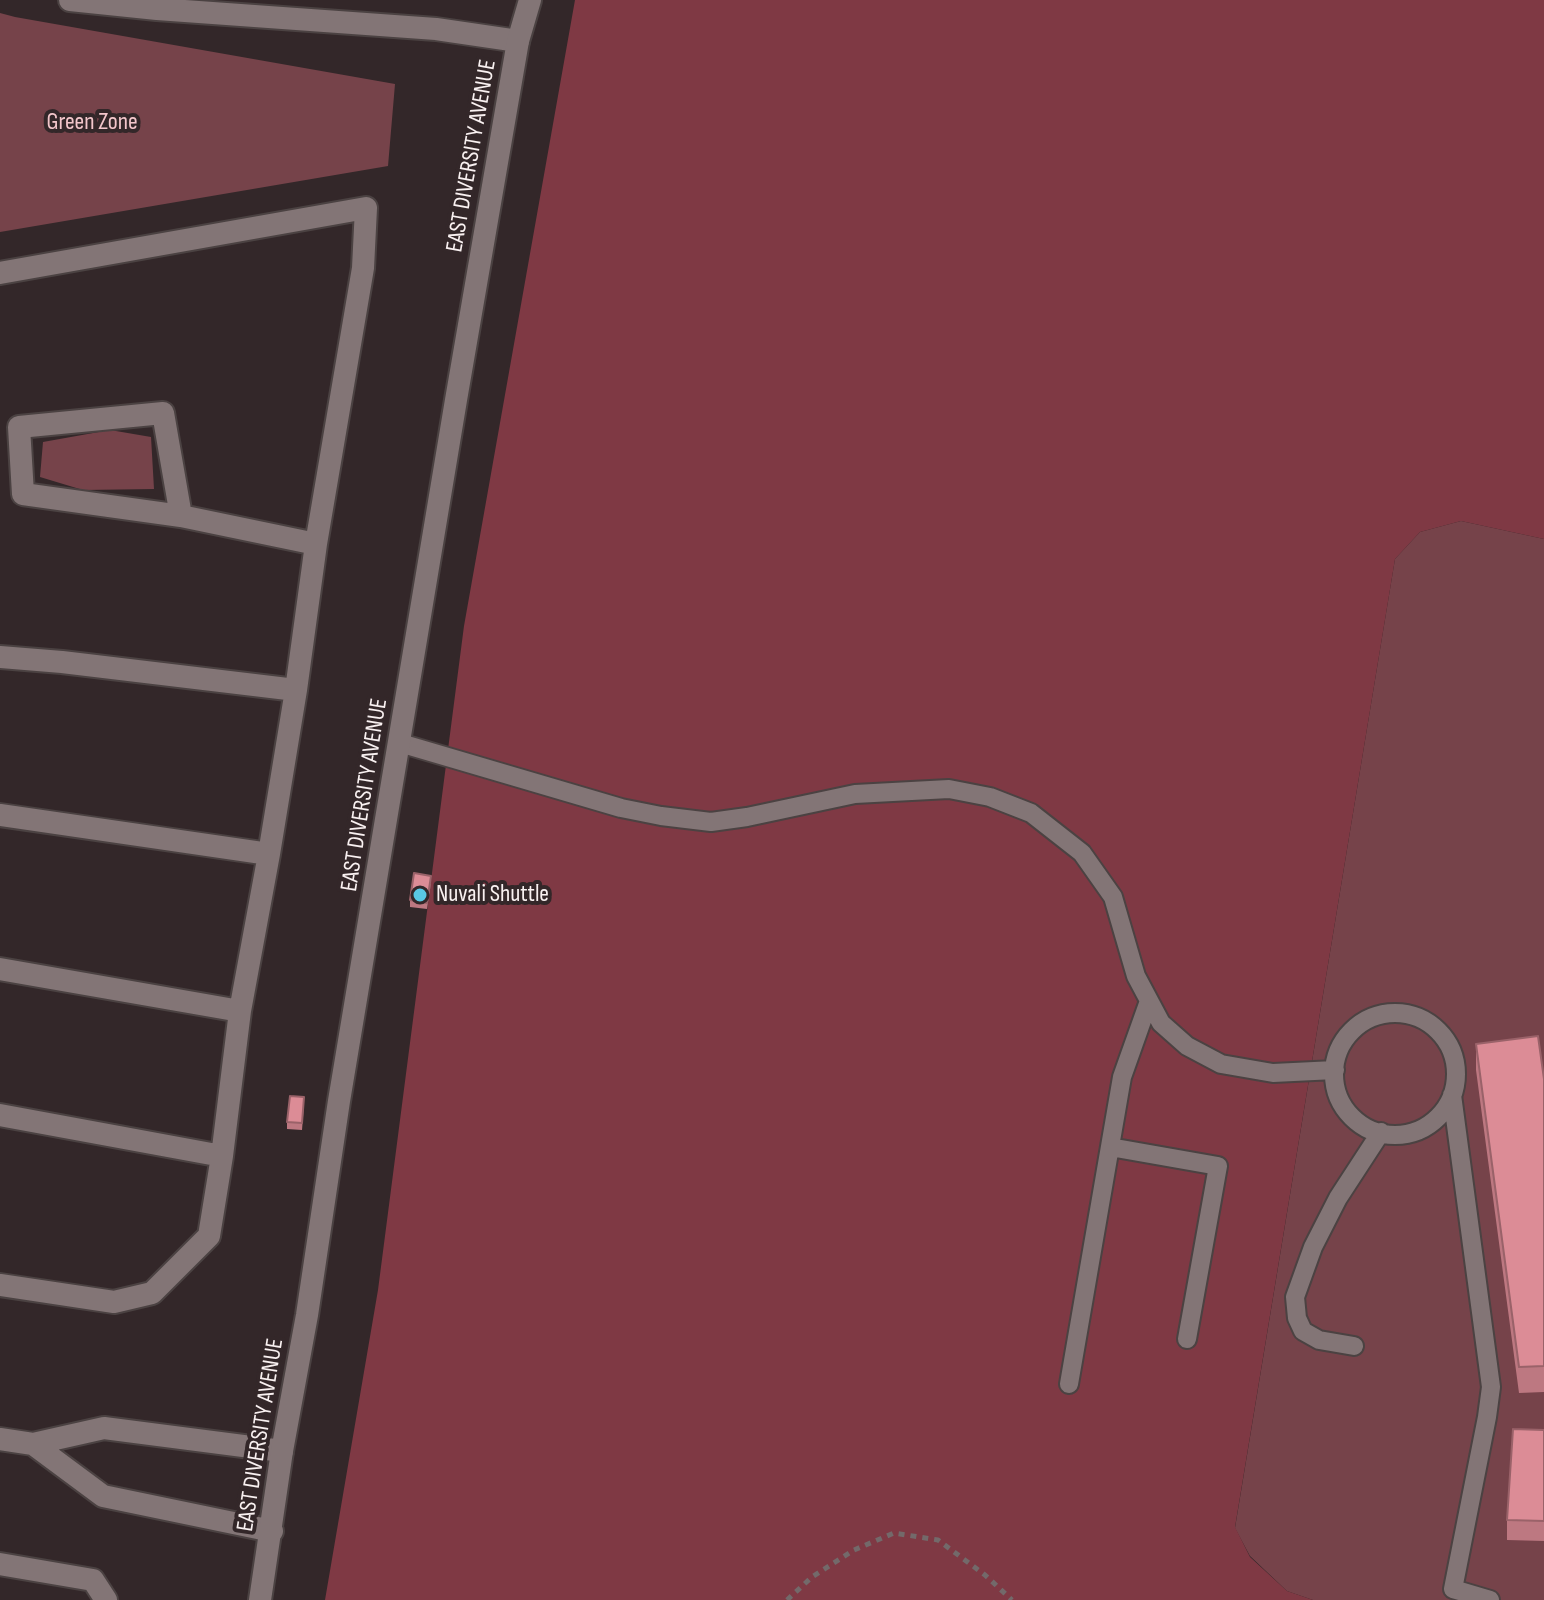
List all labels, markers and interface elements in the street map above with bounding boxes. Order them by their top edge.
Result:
street label: EAST DIVERSITY AVENUE [441,57,503,255]
park label: Green Zone [46,109,138,137]
street label: EAST DIVERSITY AVENUE [336,696,394,894]
place label: Nuvali Shuttle [436,881,549,909]
marker: Nuvali Shuttle [411,886,429,904]
street label: EAST DIVERSITY AVENUE [232,1336,290,1534]

